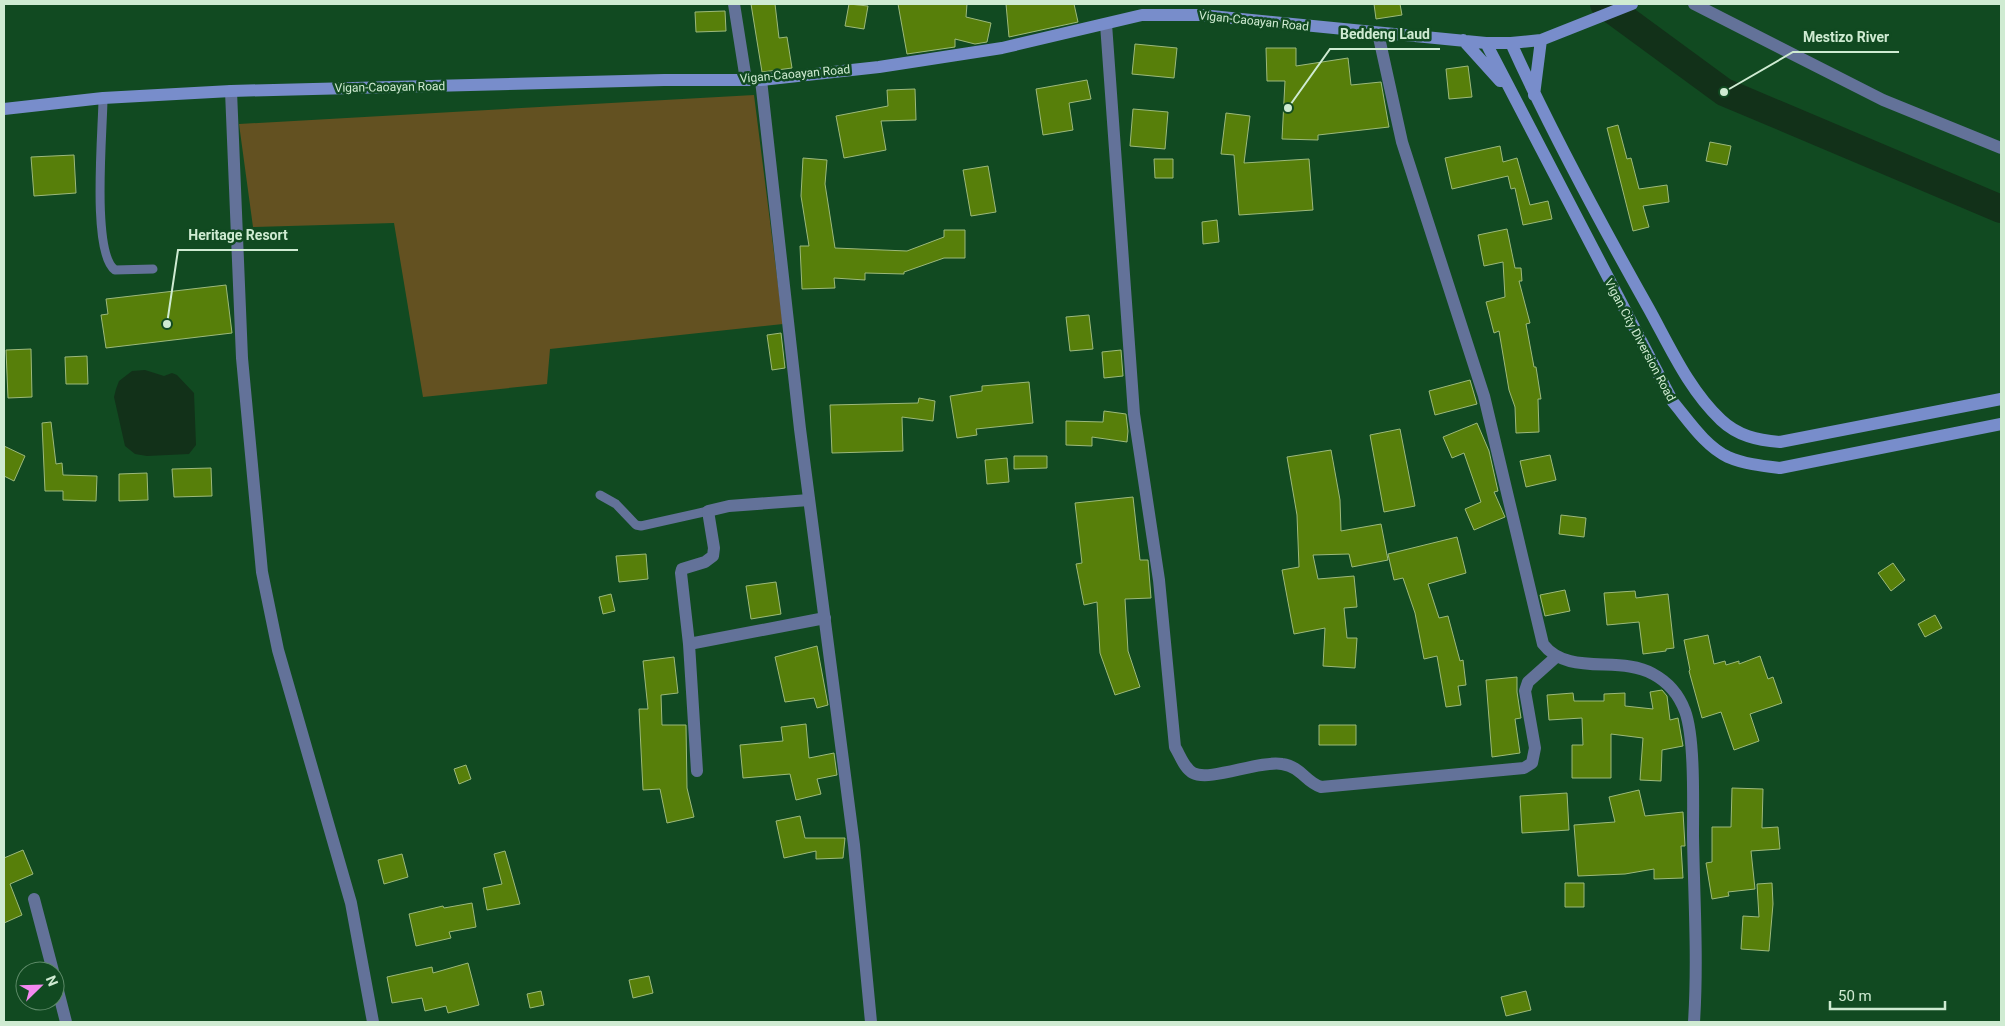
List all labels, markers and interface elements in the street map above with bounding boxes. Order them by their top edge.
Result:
street label: Vigan-Caoayan Road [1198,8,1310,34]
callout: Beddeng Laud [1330,20,1440,49]
callout: Mestizo River [1793,23,1899,52]
text: Beddeng Laud [1340,26,1430,42]
text: Mestizo River [1803,29,1889,45]
street label: Vigan-Caoayan Road [739,62,851,86]
street label: Vigan-Caoayan Road [335,79,445,95]
callout: Heritage Resort [178,221,298,250]
text: Heritage Resort [188,227,288,243]
street label: Vigan City Diversion Road [1602,276,1678,404]
north arrow [15,961,65,1011]
text: N [43,973,61,989]
scale bar [1830,978,1945,1010]
text: 50 m [1838,987,1872,1005]

